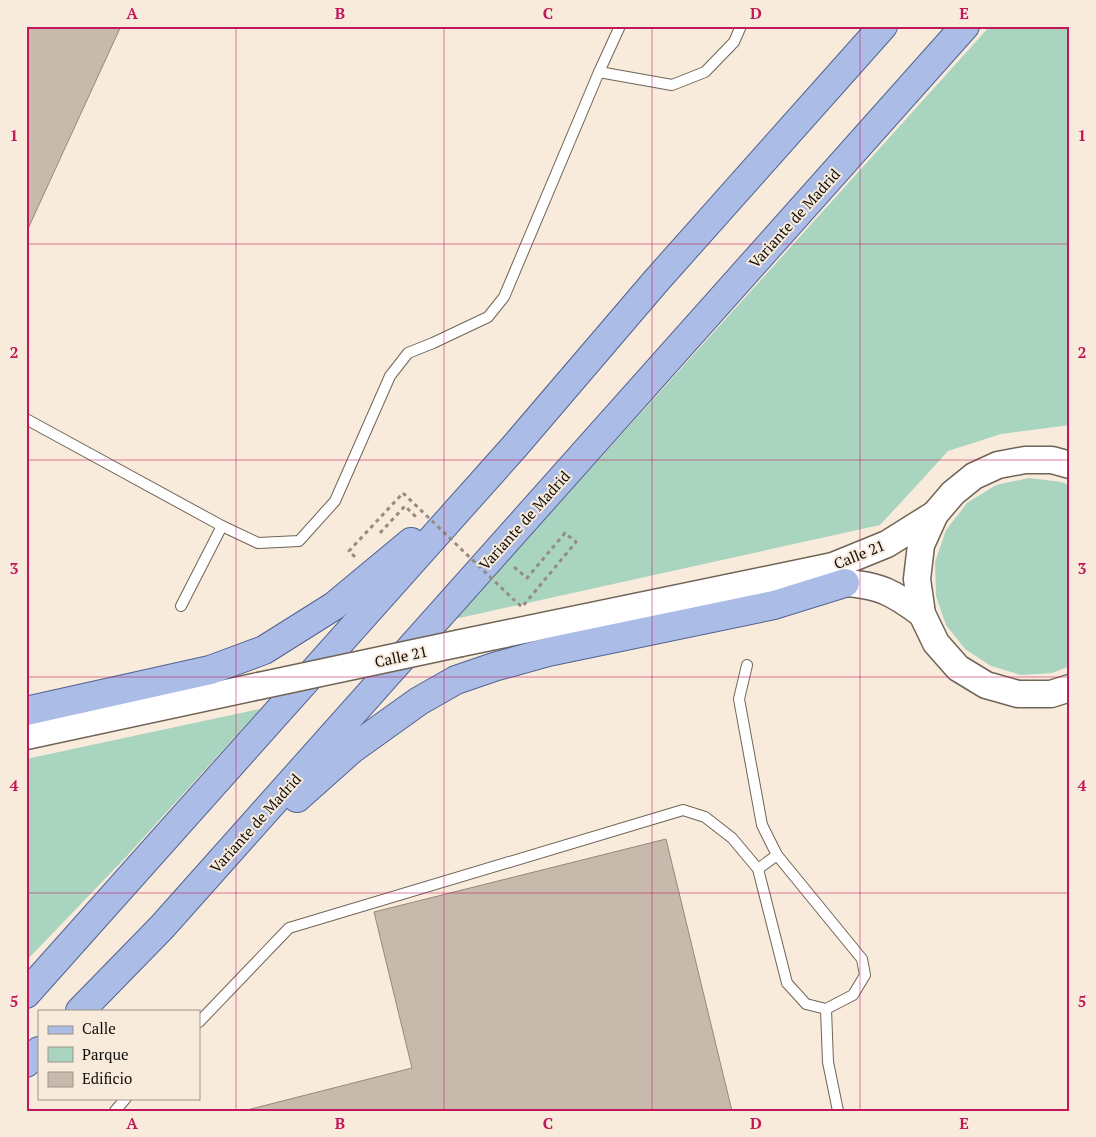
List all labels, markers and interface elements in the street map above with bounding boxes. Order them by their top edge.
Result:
text: A [126,2,138,24]
text: B [335,2,345,24]
text: C [543,2,553,24]
text: D [750,2,762,24]
text: E [959,2,969,24]
text: 1 [9,124,19,146]
text: 1 [1077,124,1087,146]
street label: Variante de Madrid [744,164,844,272]
text: 2 [9,341,19,363]
text: 2 [1077,341,1087,363]
street label: Variante de Madrid [474,466,574,574]
street label: Calle 21 [830,535,888,573]
text: 3 [9,557,19,579]
text: 3 [1077,557,1087,579]
street label: Calle 21 [373,641,429,671]
street label: Variante de Madrid [205,769,305,877]
text: 4 [9,774,19,796]
text: 4 [1077,774,1087,796]
text: 5 [9,990,19,1012]
text: 5 [1077,990,1087,1012]
legend [38,1010,200,1100]
text: Calle [82,1018,116,1038]
text: Parque [82,1044,129,1064]
text: Edificio [82,1068,132,1088]
text: A [126,1112,138,1134]
text: B [335,1112,345,1134]
text: C [543,1112,553,1134]
text: D [750,1112,762,1134]
text: E [959,1112,969,1134]

